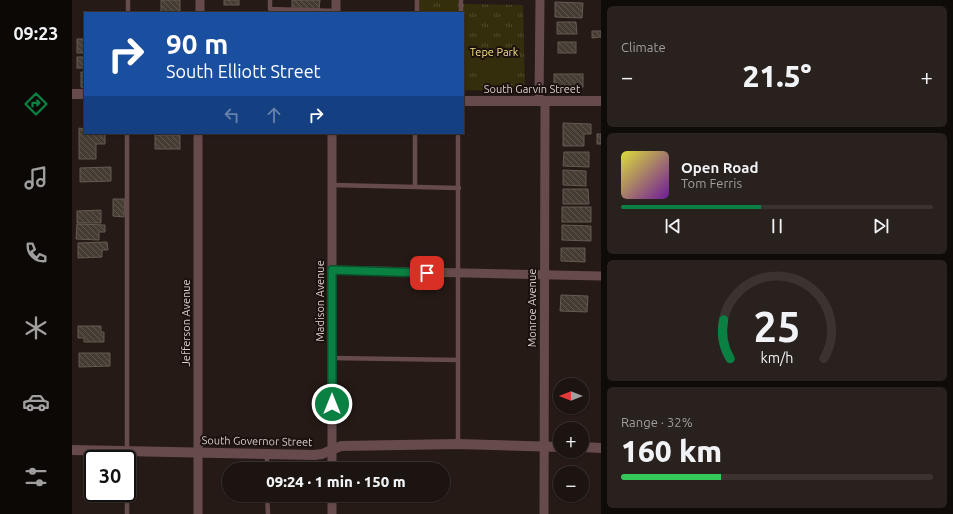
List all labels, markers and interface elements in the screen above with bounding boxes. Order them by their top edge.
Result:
text: 09:23 [13,23,59,43]
icon: right [100,28,152,80]
text: 90 m [166,28,228,59]
text: Climate [621,40,666,54]
park label: Tepe Park [470,46,519,58]
text: 21.5° [742,59,812,93]
text: South Elliott Street [166,61,321,81]
text: − [621,64,633,89]
text: + [921,64,933,89]
street label: South Garvin Street [484,83,581,95]
icon: directions [22,90,50,118]
icon: left [221,104,243,126]
icon: ahead [263,104,285,126]
icon: right [305,104,327,126]
text: Open Road [681,159,758,176]
icon: music [22,164,50,192]
text: Tom Ferris [681,176,742,190]
icon: previous [662,215,684,237]
icon: pause [766,215,788,237]
icon: next [870,215,892,237]
icon: phone [22,239,50,267]
pin [410,256,444,290]
street label: Madison Avenue [314,260,326,342]
icon: arrive [416,262,438,284]
street label: Monroe Avenue [526,269,538,347]
street label: Jefferson Avenue [180,279,192,367]
text: 25 [754,302,800,349]
icon: climate [22,314,50,342]
text: km/h [761,349,793,365]
north arrow [553,378,589,414]
map controls [553,378,589,502]
position arrow [311,383,353,425]
icon: car [22,388,50,416]
text: Range · 32% [621,415,693,429]
button: + [553,422,589,458]
street label: South Governor Street [201,434,313,448]
text: 160 km [621,434,722,468]
speed limit sign: 30 [84,450,136,502]
icon: filters [22,463,50,491]
button: − [553,466,589,502]
text: 09:24 · 1 min · 150 m [266,473,406,490]

